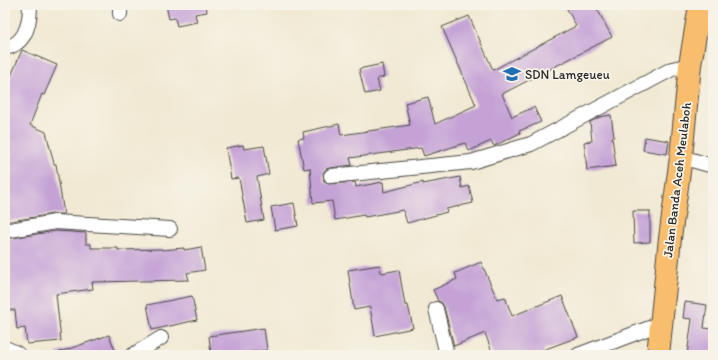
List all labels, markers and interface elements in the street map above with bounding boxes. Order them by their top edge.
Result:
school or university icon: SDN Lamgeueu [502,64,522,84]
place label: SDN Lamgeueu [525,67,610,82]
street label: Jalan Banda Aceh Meulaboh [660,101,694,258]

